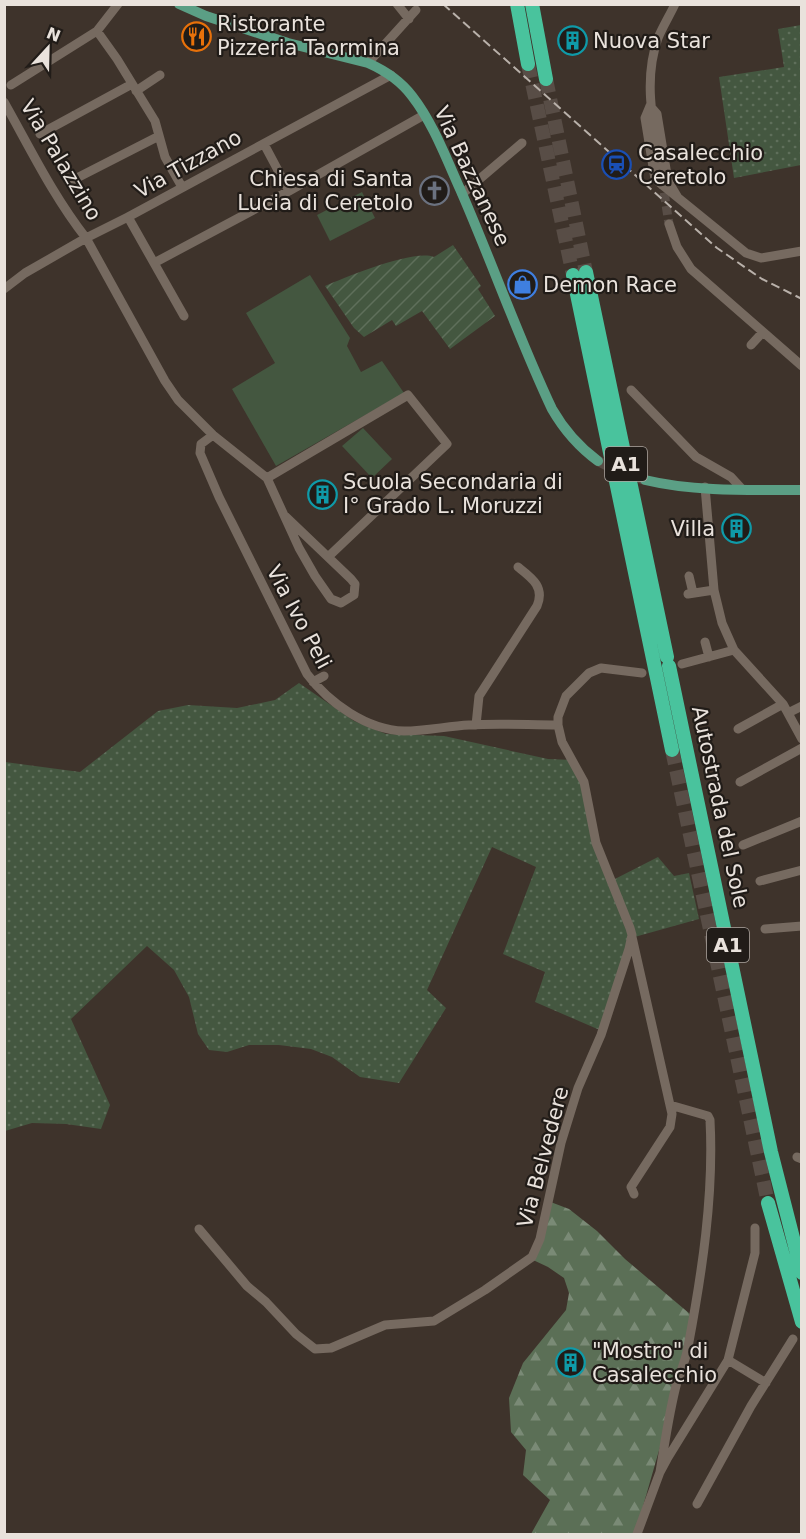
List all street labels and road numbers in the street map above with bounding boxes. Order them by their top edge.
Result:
street label: Via Palazzino [16,95,106,225]
street label: Via Bazzanese [429,102,515,250]
street label: Via Tizzano [130,125,246,203]
road number: A1 [605,447,647,481]
street label: Via Ivo Peli [262,561,336,673]
street label: Autostrada del Sole [687,704,753,910]
road number: A1 [707,928,749,962]
street label: Via Belvedere [513,1084,573,1230]

